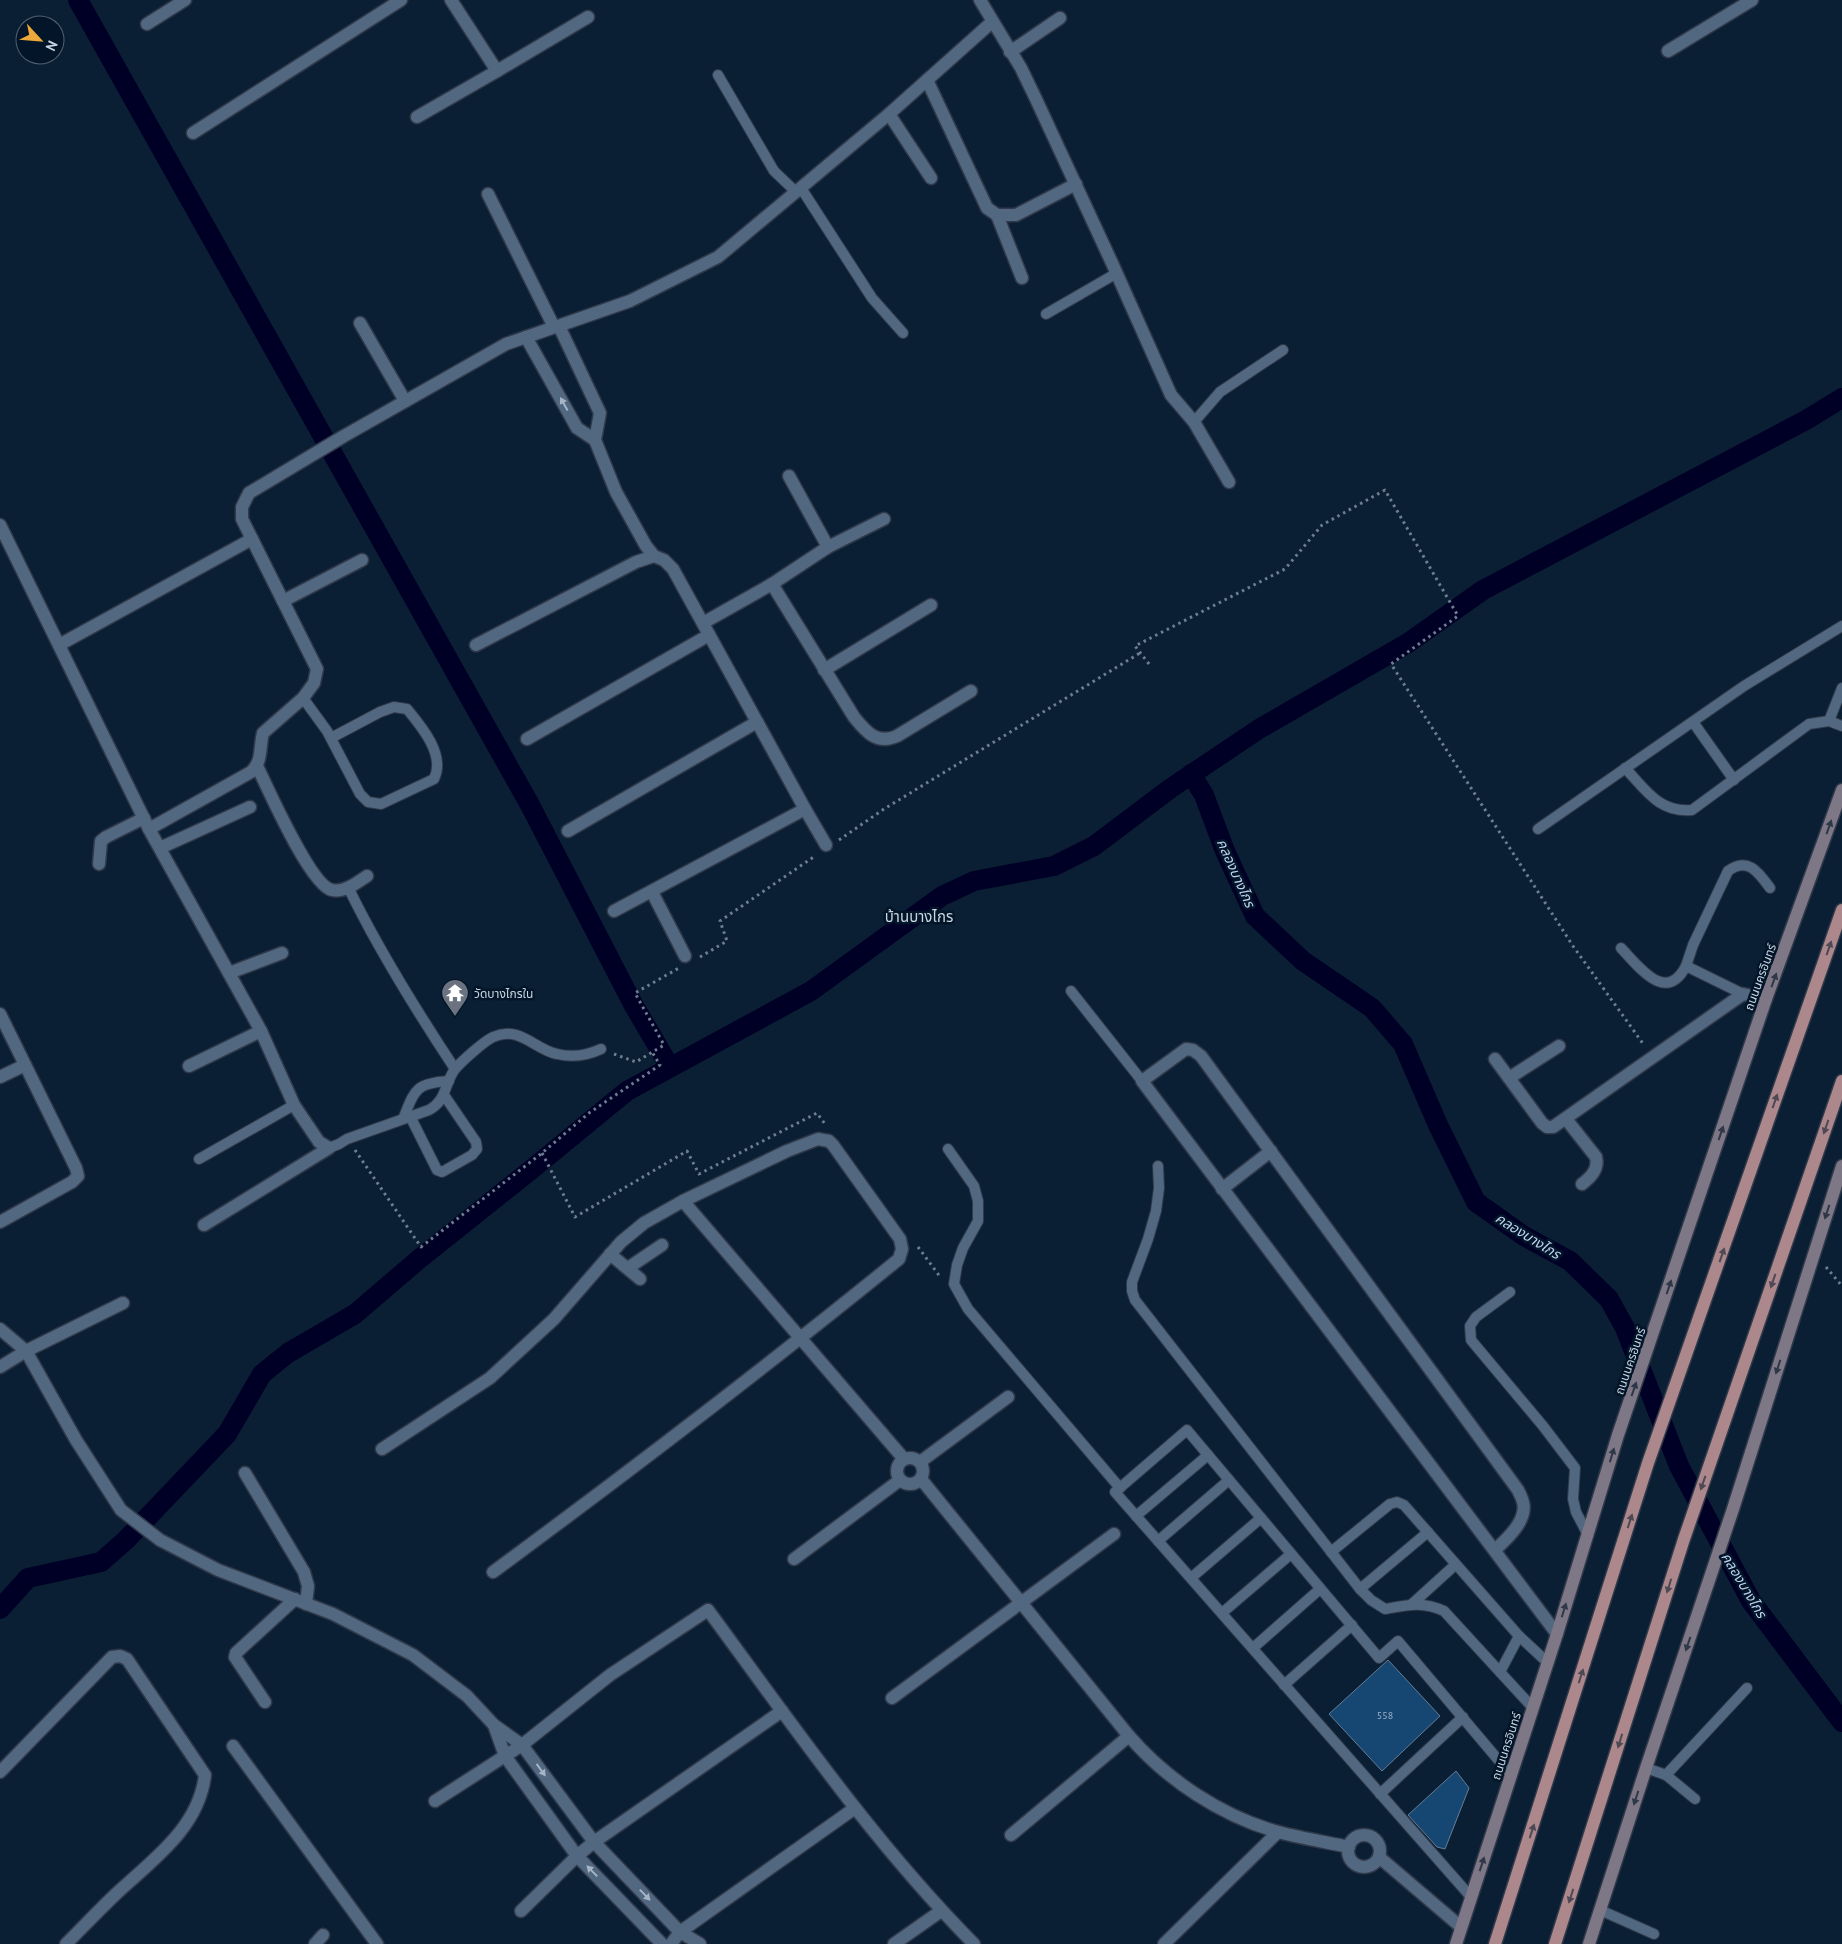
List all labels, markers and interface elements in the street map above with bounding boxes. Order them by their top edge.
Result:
north arrow [15,15,65,65]
text: N [42,38,62,54]
one-way arrow [560,396,568,411]
one-way arrow [1825,819,1833,834]
water label: คลองบางไกร [1213,836,1260,911]
district label: บ้านบางไกร [885,907,953,926]
one-way arrow [1826,940,1833,955]
street label: ถนนนครอินทร์ [1741,941,1779,1012]
one-way arrow [1771,972,1778,987]
temple icon: วัดบางไกรใน [440,978,470,1017]
place label: วัดบางไกรใน [474,986,533,1001]
one-way arrow [1771,1093,1779,1108]
one-way arrow [1822,1120,1830,1135]
one-way arrow [1718,1126,1725,1141]
one-way arrow [1823,1205,1831,1220]
water label: คลองบางไกร [1492,1209,1565,1264]
one-way arrow [1718,1247,1726,1262]
one-way arrow [1769,1273,1776,1288]
one-way arrow [1666,1280,1674,1295]
street label: ถนนนครอินทร์ [1612,1325,1649,1397]
one-way arrow [1774,1360,1782,1375]
one-way arrow [1631,1382,1638,1397]
one-way arrow [1609,1447,1616,1462]
one-way arrow [1699,1476,1707,1491]
one-way arrow [1627,1514,1634,1529]
water label: คลองบางไกร [1717,1549,1771,1622]
one-way arrow [1665,1578,1673,1593]
one-way arrow [1561,1602,1569,1617]
one-way arrow [1683,1636,1691,1651]
one-way arrow [1578,1669,1585,1684]
house number: 558 [1377,1709,1393,1722]
street label: ถนนนครอินทร์ [1488,1710,1524,1782]
one-way arrow [1616,1733,1624,1748]
one-way arrow [536,1764,546,1777]
one-way arrow [1632,1790,1640,1805]
one-way arrow [1528,1823,1536,1838]
one-way arrow [1479,1857,1486,1872]
one-way arrow [586,1865,598,1877]
one-way arrow [1567,1888,1574,1903]
one-way arrow [639,1889,651,1901]

